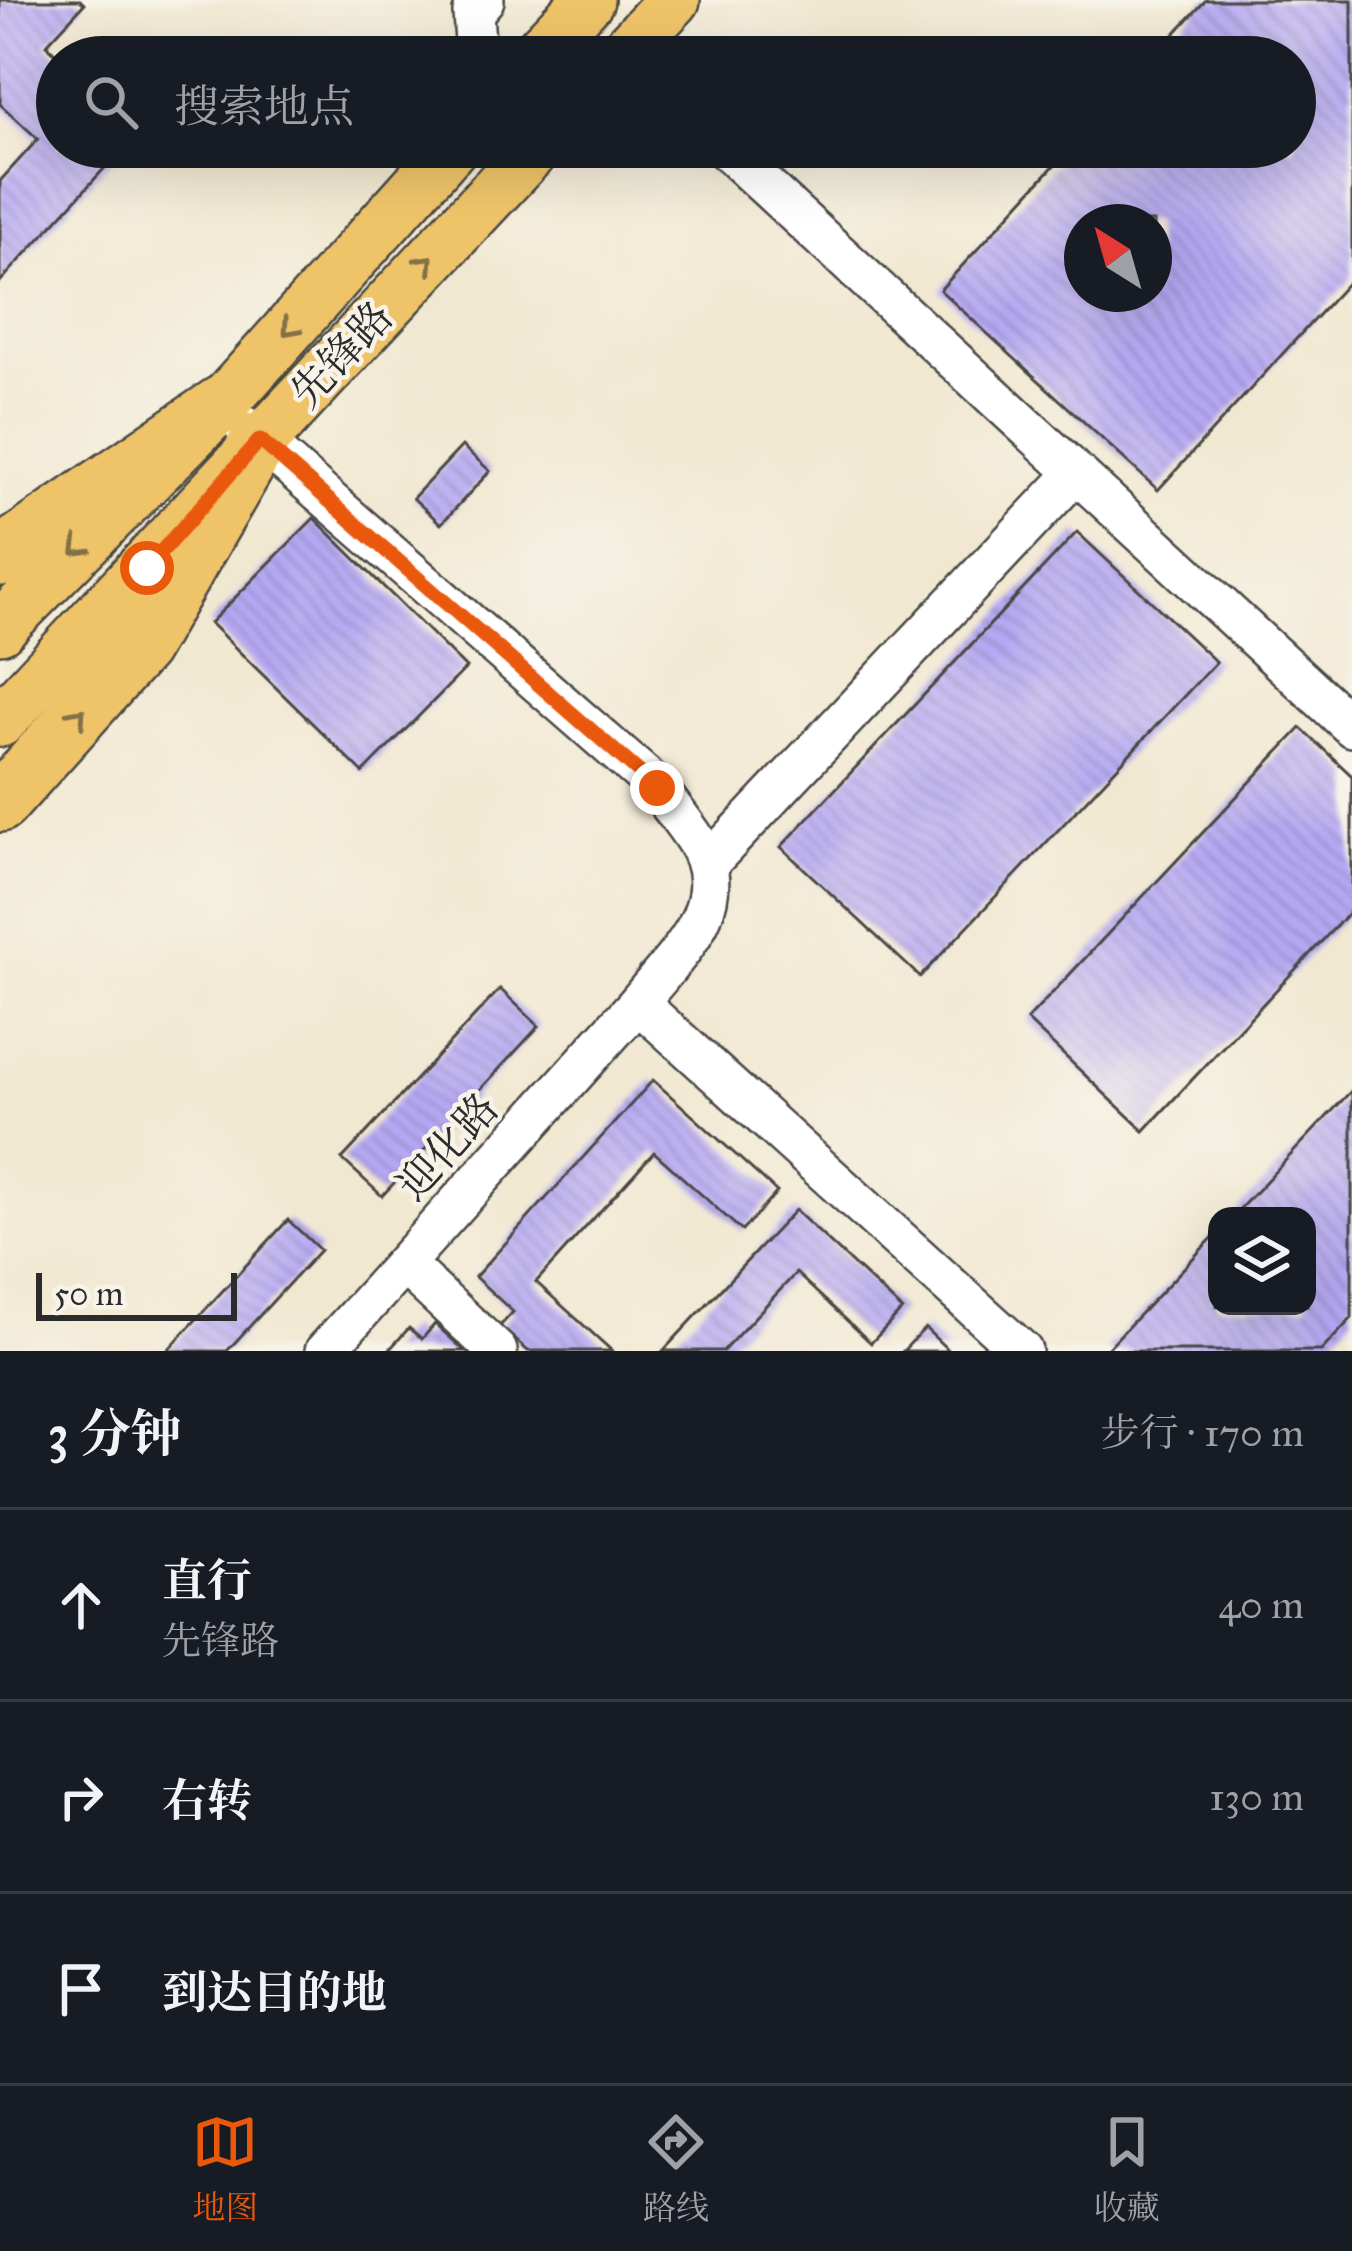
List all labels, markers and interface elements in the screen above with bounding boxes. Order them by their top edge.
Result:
search box [36,36,1316,168]
icon: search [78,69,144,135]
text: 搜索地点 [174,79,354,134]
north arrow [1064,204,1172,312]
one-way arrow [412,255,434,277]
street label: 先锋路 [280,291,404,418]
one-way arrow [283,315,304,336]
one-way arrow [71,534,93,556]
route start [120,541,174,595]
one-way arrow [64,708,85,730]
route end [630,761,684,815]
street label: 迎化路 [386,1082,509,1211]
map controls [1208,1207,1316,1315]
button: layers [1208,1207,1316,1315]
scale bar [36,1267,237,1320]
text: 50 m [54,1274,123,1314]
text: 3 分钟 [48,1403,181,1465]
text: 步行 · 170 m [1101,1409,1304,1457]
text: 直行 [162,1553,252,1608]
icon: ahead [48,1572,114,1638]
text: 40 m [1218,1581,1304,1629]
text: 先锋路 [162,1617,279,1665]
icon: right [48,1764,114,1830]
text: 右转 [162,1773,252,1828]
text: 130 m [1209,1773,1304,1821]
icon: arrive [48,1956,114,2022]
text: 到达目的地 [162,1965,387,2020]
tab: 地图 [192,2109,258,2228]
tab: 路线 [643,2109,709,2228]
tab: 收藏 [1094,2109,1160,2228]

